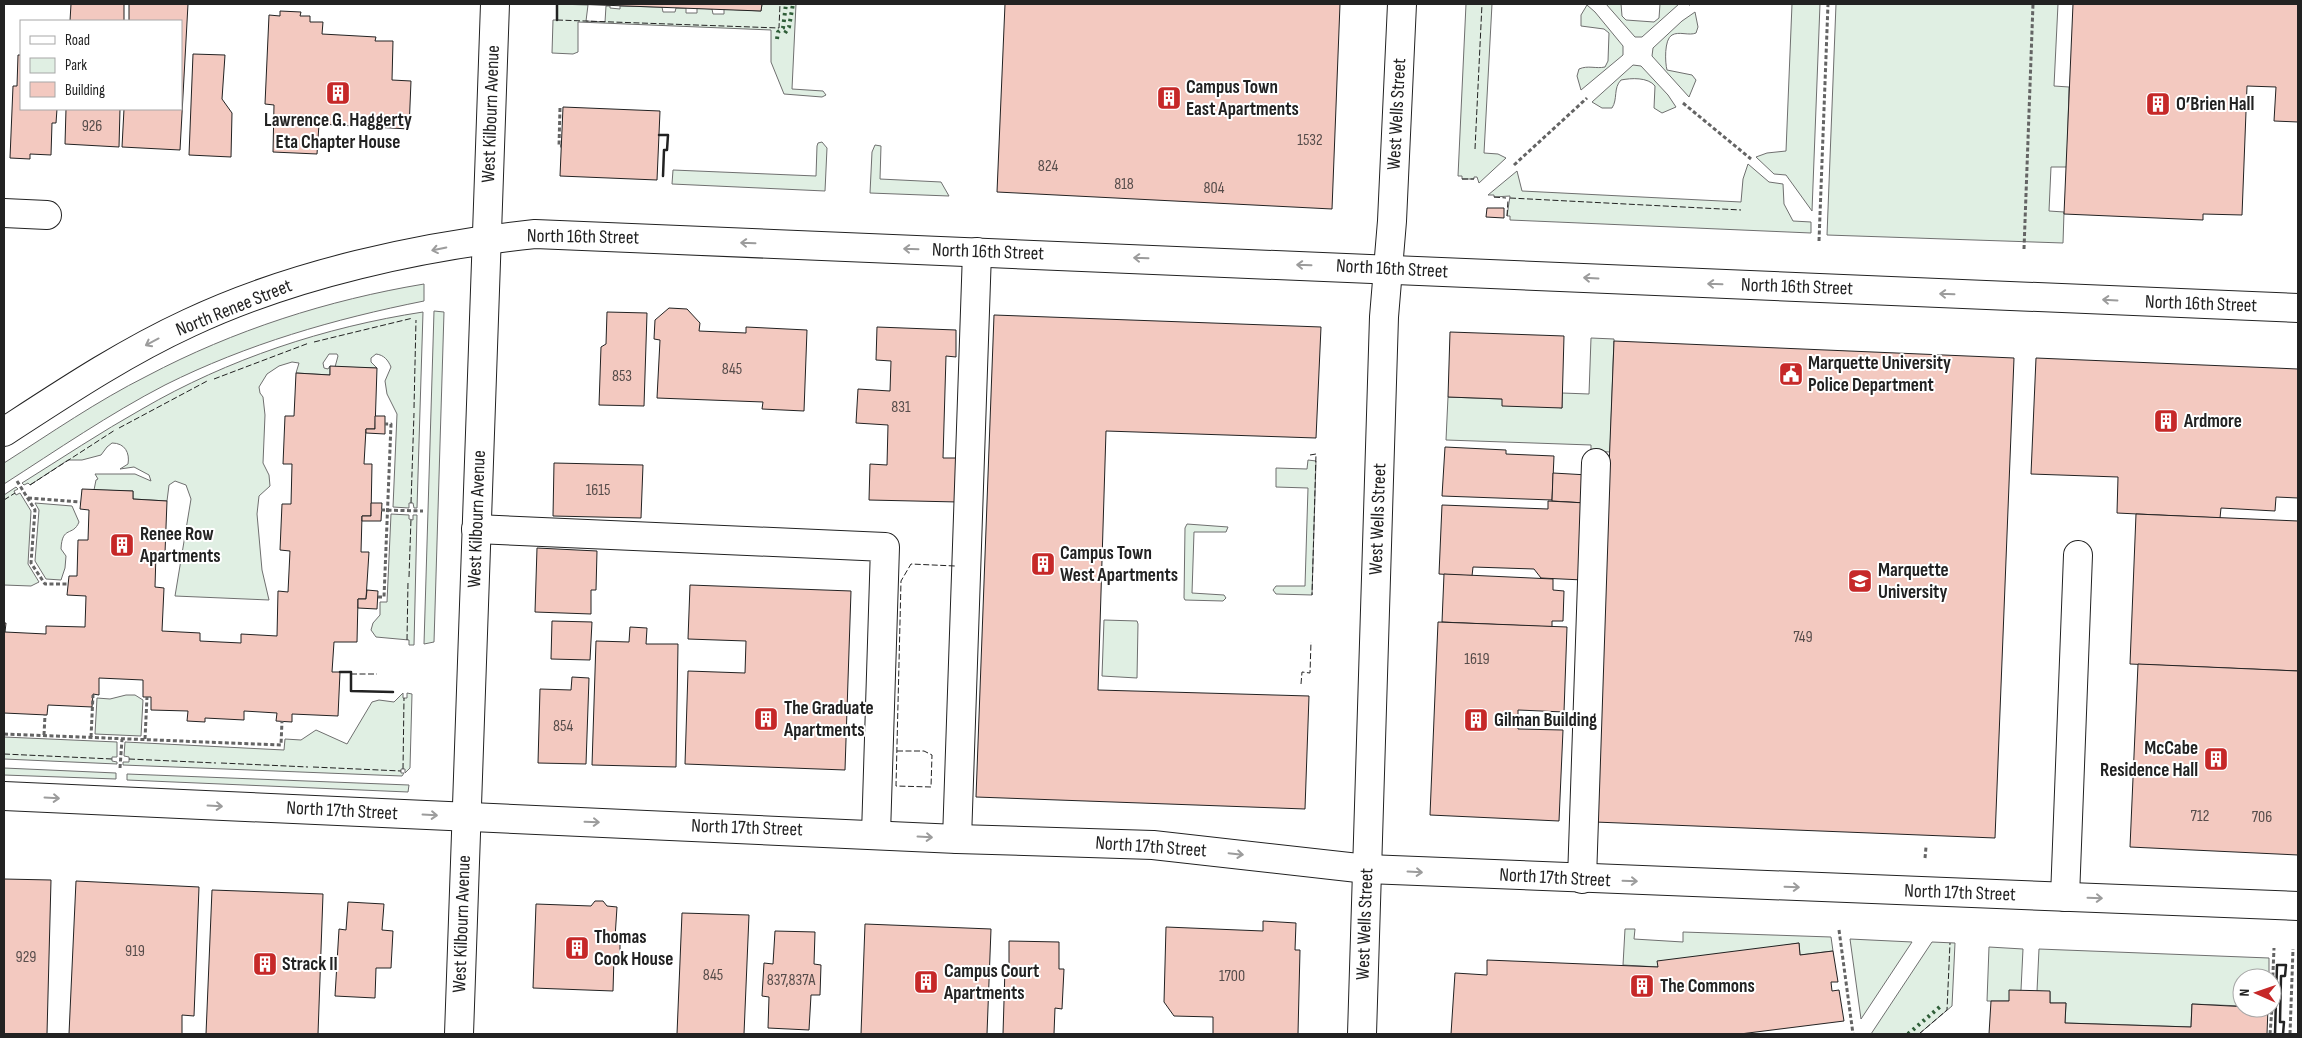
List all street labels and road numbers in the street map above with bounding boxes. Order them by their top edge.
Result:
street label: West Kilbourn Avenue [477,45,505,183]
street label: West Wells Street [1383,57,1411,171]
street label: North 16th Street [527,225,640,249]
street label: North 16th Street [932,239,1045,265]
street label: North 16th Street [1335,255,1449,283]
street label: North Renee Street [173,274,295,342]
street label: North 16th Street [1741,274,1854,300]
street label: North 16th Street [2145,291,2258,317]
street label: West Kilbourn Avenue [463,450,491,588]
street label: West Wells Street [1365,462,1391,575]
street label: North 17th Street [286,797,399,825]
street label: North 17th Street [691,815,803,841]
street label: North 17th Street [1095,832,1208,862]
street label: West Kilbourn Avenue [448,855,476,993]
street label: North 17th Street [1499,864,1612,892]
street label: West Wells Street [1352,867,1378,980]
street label: North 17th Street [1904,880,2016,906]

